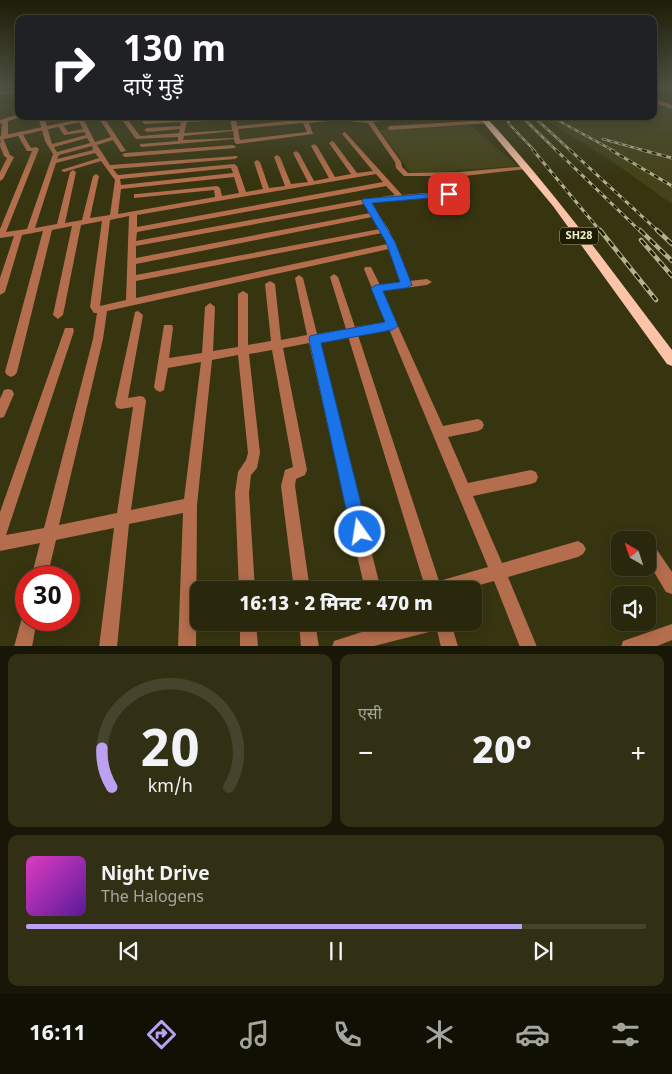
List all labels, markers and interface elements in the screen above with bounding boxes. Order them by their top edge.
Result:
text: 130 m [123,30,226,75]
icon: right [40,35,105,100]
text: दाएँ मुड़ें [123,74,183,103]
pin [428,173,470,215]
icon: arrive [435,180,463,208]
road number: SH28 [560,228,598,245]
position arrow [333,505,385,557]
north arrow [611,531,656,576]
map controls [611,531,656,631]
speed limit sign: 30 [15,566,80,631]
button: sound [611,586,656,631]
text: 16:13 · 2 मिनट · 470 m [239,593,433,618]
text: एसी [358,705,382,726]
text: 20 [141,719,199,787]
text: 20° [472,729,532,779]
text: − [358,737,373,773]
text: + [631,737,646,773]
text: km/h [148,776,192,799]
text: Night Drive [101,863,210,888]
text: The Halogens [101,888,204,909]
icon: previous [115,937,143,965]
icon: pause [322,937,350,965]
icon: next [529,937,557,965]
icon: directions [144,1017,179,1052]
icon: music [237,1017,272,1052]
icon: phone [330,1017,365,1052]
icon: climate [422,1017,457,1052]
icon: car [515,1017,550,1052]
icon: filters [608,1017,643,1052]
text: 16:11 [29,1020,86,1049]

